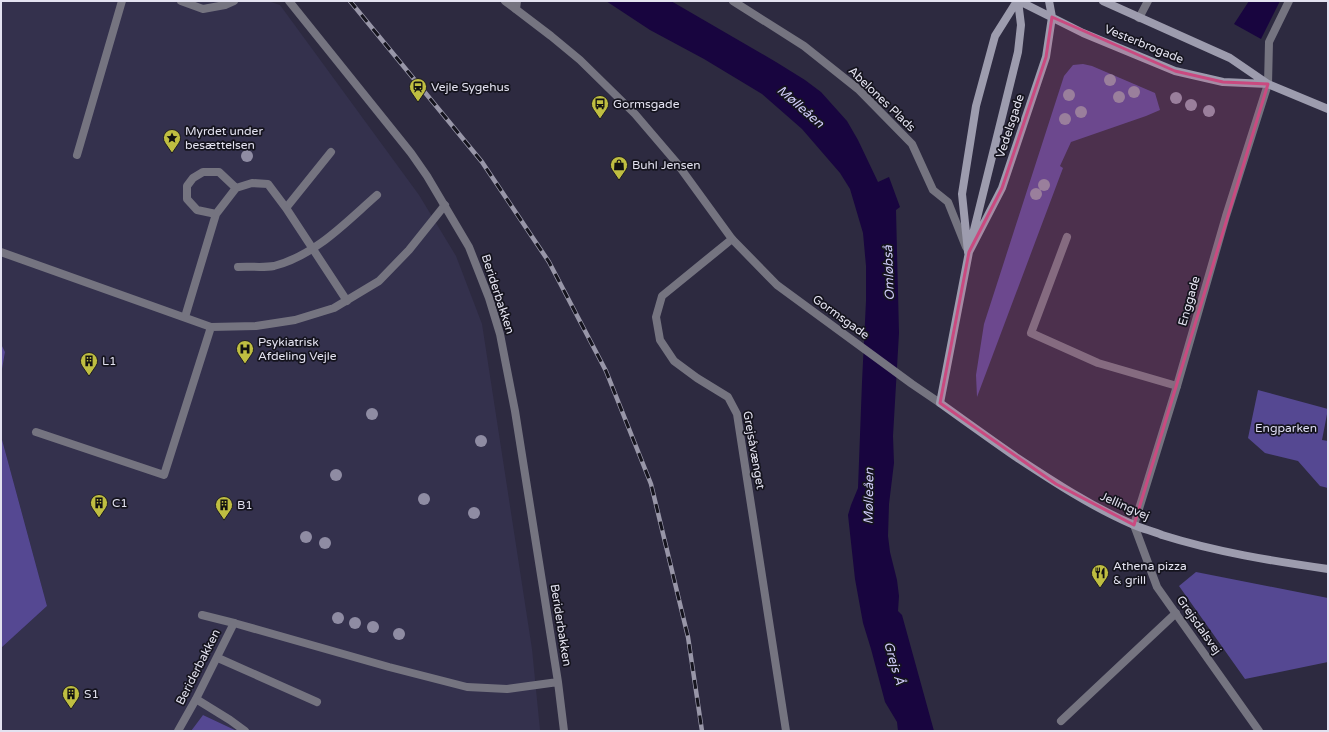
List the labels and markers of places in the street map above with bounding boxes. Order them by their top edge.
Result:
station icon: Vejle Sygehus [408,77,428,102]
place label: Vejle Sygehus [431,80,510,94]
bus stop icon: Gormsgade [590,94,610,119]
place label: Gormsgade [613,97,680,111]
place label: Myrdet under besættelsen [185,124,263,152]
place icon: Myrdet under besættelsen [162,128,182,153]
shop icon: Buhl Jensen [609,155,629,180]
place label: Buhl Jensen [632,158,701,172]
place label: Psykiatrisk Afdeling Vejle [258,335,337,363]
hospital icon: Psykiatrisk Afdeling Vejle [235,339,255,364]
building icon: L1 [79,351,99,376]
place label: L1 [102,354,116,368]
building icon: C1 [89,493,109,518]
building icon: B1 [214,495,234,520]
place label: C1 [112,496,128,510]
place label: B1 [237,498,253,512]
place label: Athena pizza & grill [1113,559,1187,587]
restaurant icon: Athena pizza & grill [1090,563,1110,588]
building icon: S1 [61,684,81,709]
place label: S1 [84,687,99,701]

